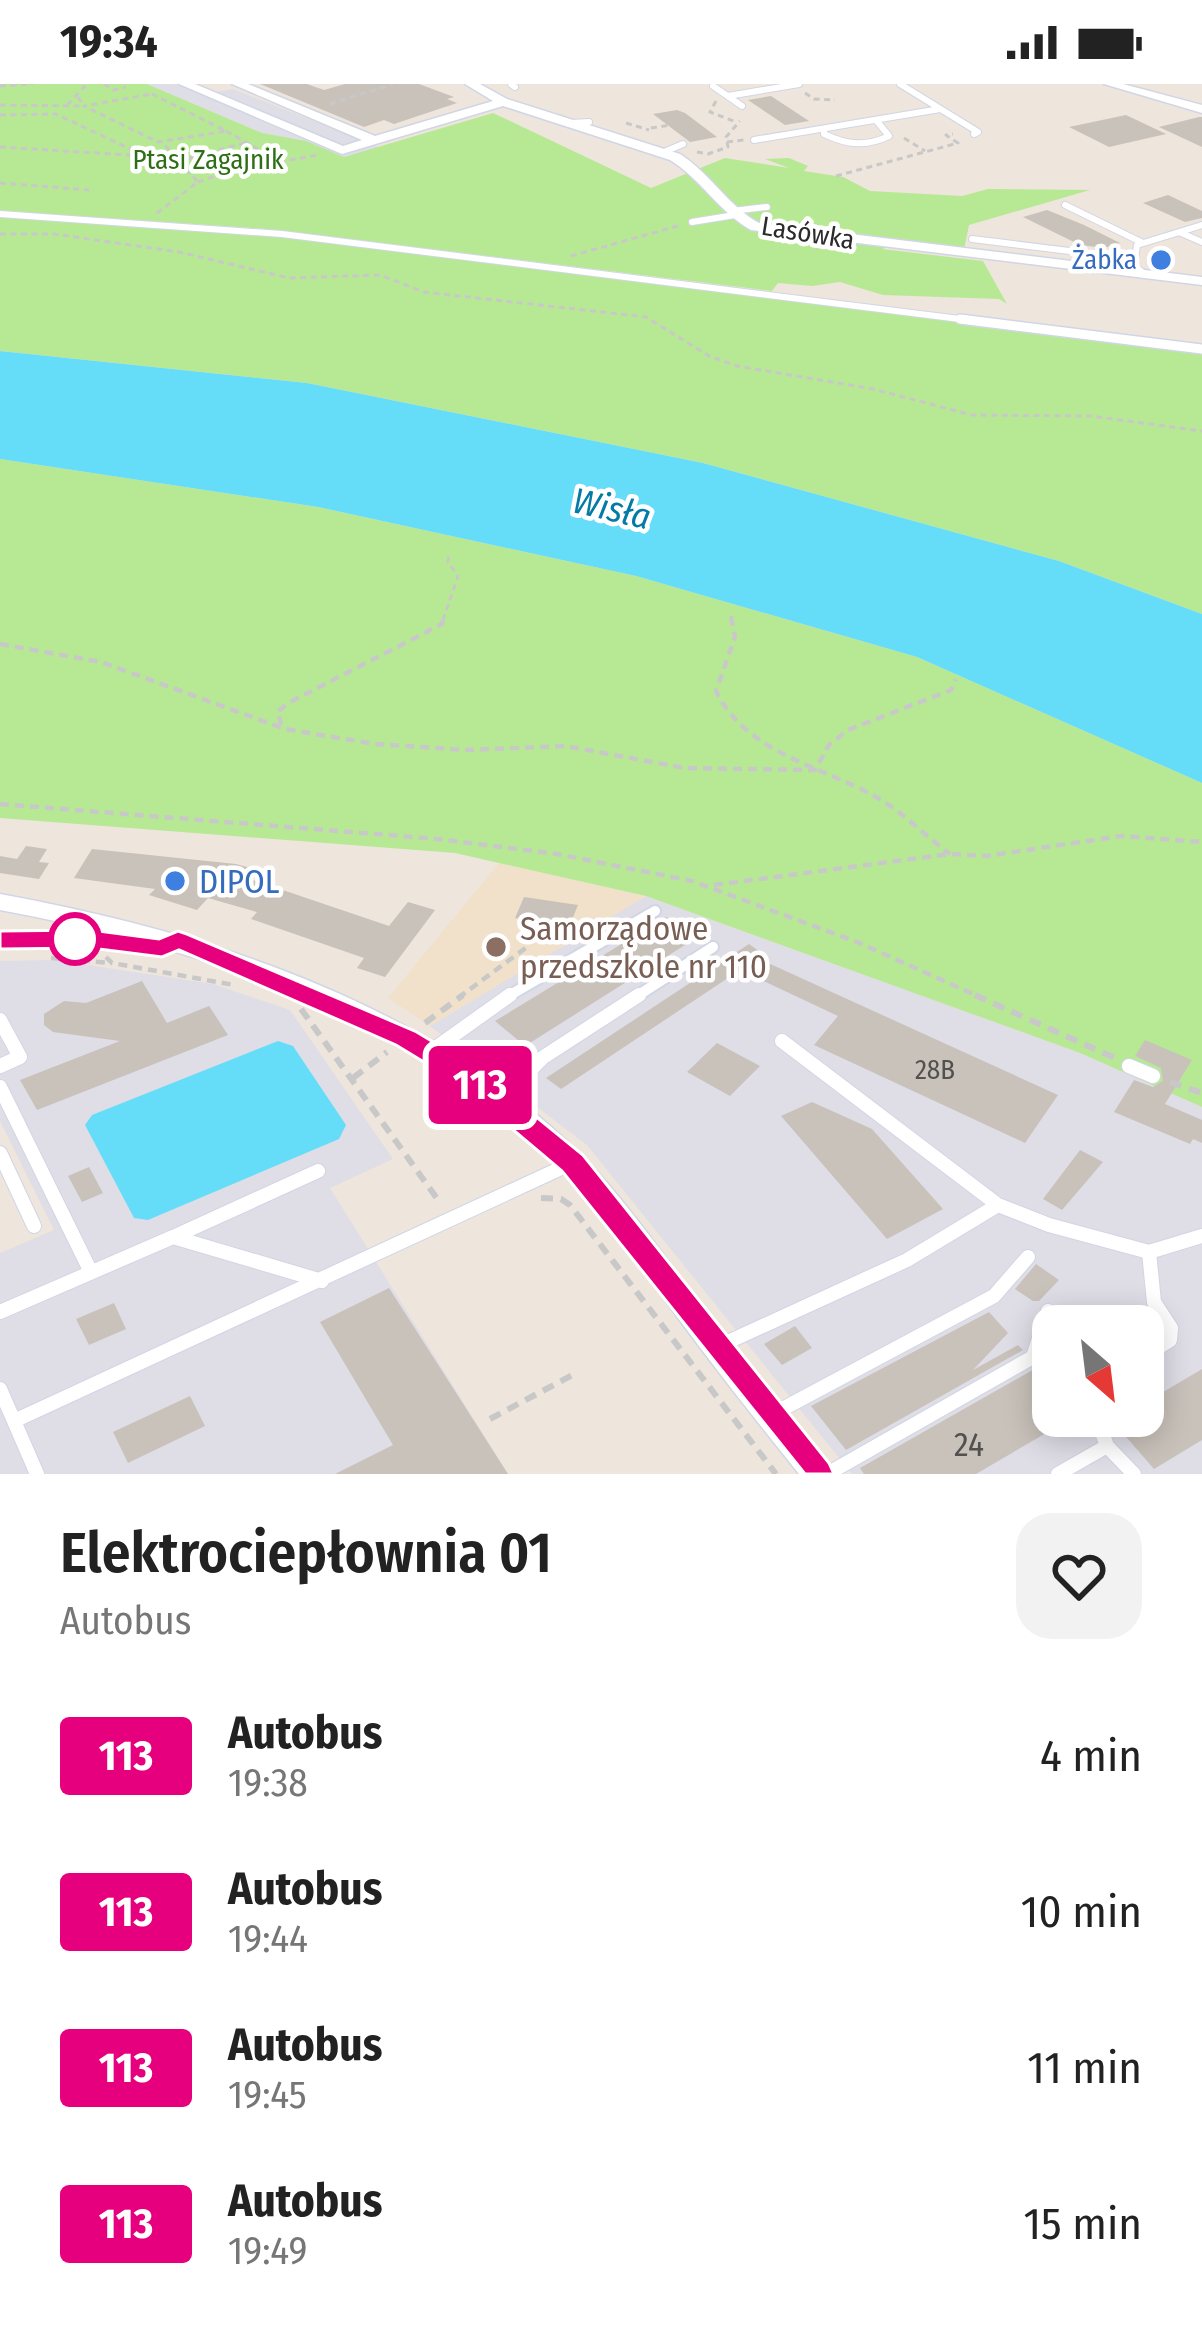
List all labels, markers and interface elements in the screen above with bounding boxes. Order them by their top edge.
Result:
text: 19:34 [60,15,158,69]
park label: Ptasi Zagajnik [132,144,284,176]
street label: Lasówka [759,210,857,256]
place label: Żabka [1072,244,1137,276]
marker: Żabka [1148,247,1174,273]
water label: Wisła [568,479,655,539]
place label: DIPOL [199,862,280,902]
marker: DIPOL [162,868,188,894]
place label: Samorządowe przedszkole nr 110 [520,909,767,987]
unlabelled marker [50,914,100,964]
marker: Samorządowe przedszkole nr 110 [483,934,509,960]
line badge: 113 [411,1046,549,1124]
house number: 28B [915,1054,955,1086]
text: 113 [453,1060,507,1110]
north arrow [1032,1305,1164,1437]
map controls [1032,1305,1164,1437]
house number: 24 [954,1425,984,1465]
button: heart [1016,1513,1142,1639]
text: Elektrociepłownia 01 [60,1519,552,1587]
text: Autobus [60,1598,191,1644]
text: Autobus [228,1706,382,1760]
text: 4 min [1040,1729,1142,1783]
text: 113 [99,1731,153,1781]
text: 19:38 [228,1760,308,1806]
text: Autobus [228,1862,382,1916]
text: 10 min [1021,1885,1142,1939]
text: 113 [99,1887,153,1937]
text: 19:44 [228,1916,308,1962]
text: Autobus [228,2018,382,2072]
text: 11 min [1027,2041,1142,2095]
text: 113 [99,2043,153,2093]
text: 19:45 [228,2072,307,2118]
text: Autobus [228,2174,382,2228]
text: 15 min [1024,2197,1142,2251]
text: 113 [99,2199,153,2249]
text: 19:49 [228,2228,307,2274]

